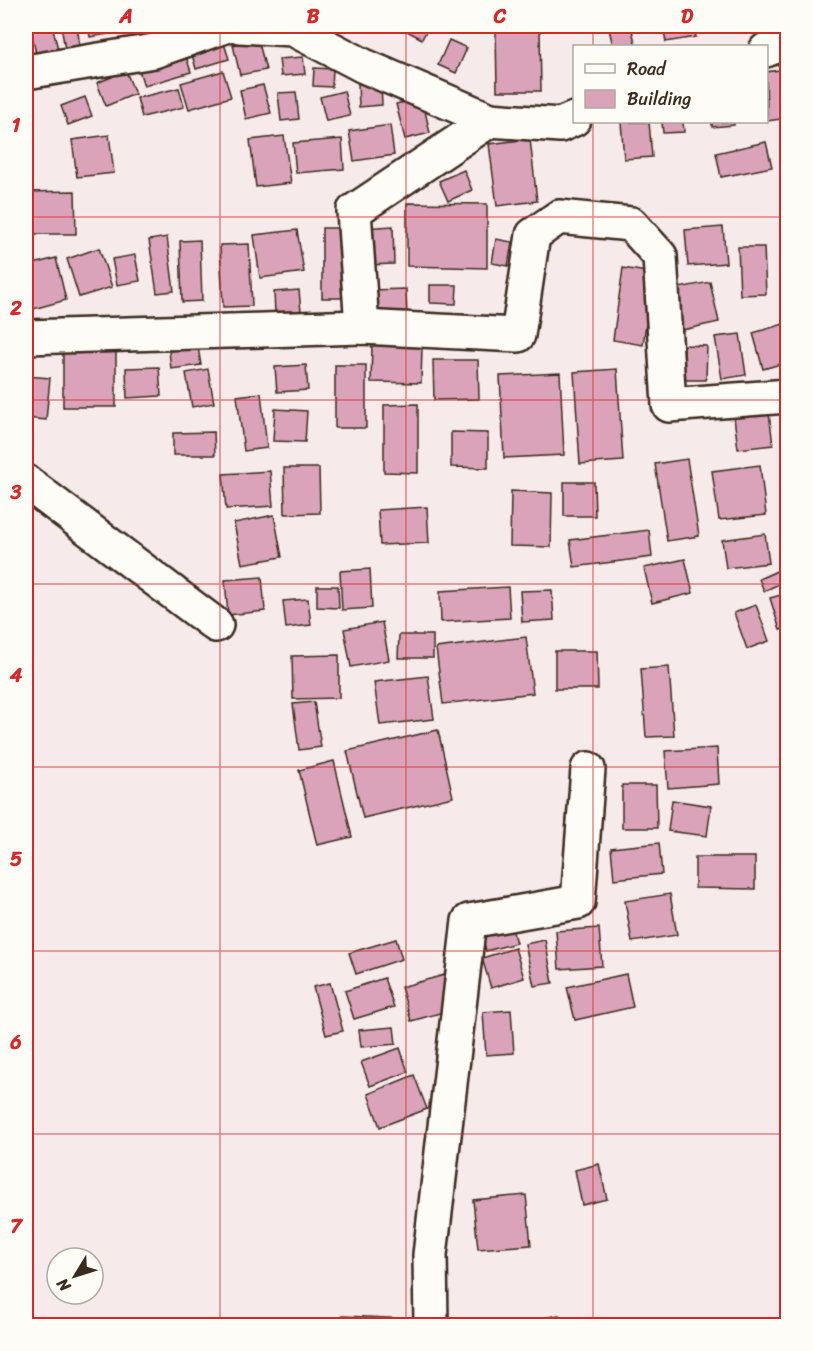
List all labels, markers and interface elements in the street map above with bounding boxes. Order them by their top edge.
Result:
text: A [118,0,133,34]
text: B [307,0,320,34]
text: C [493,0,507,34]
text: D [681,0,694,34]
legend [573,45,768,123]
text: Road [627,53,667,85]
text: Building [627,83,691,115]
text: 1 [12,108,21,143]
text: 2 [9,291,22,326]
text: 3 [10,475,22,510]
text: 4 [9,658,23,693]
text: 5 [10,842,22,877]
text: 6 [9,1025,22,1060]
text: 7 [10,1209,23,1244]
north arrow [45,1246,105,1306]
text: N [48,1271,79,1299]

